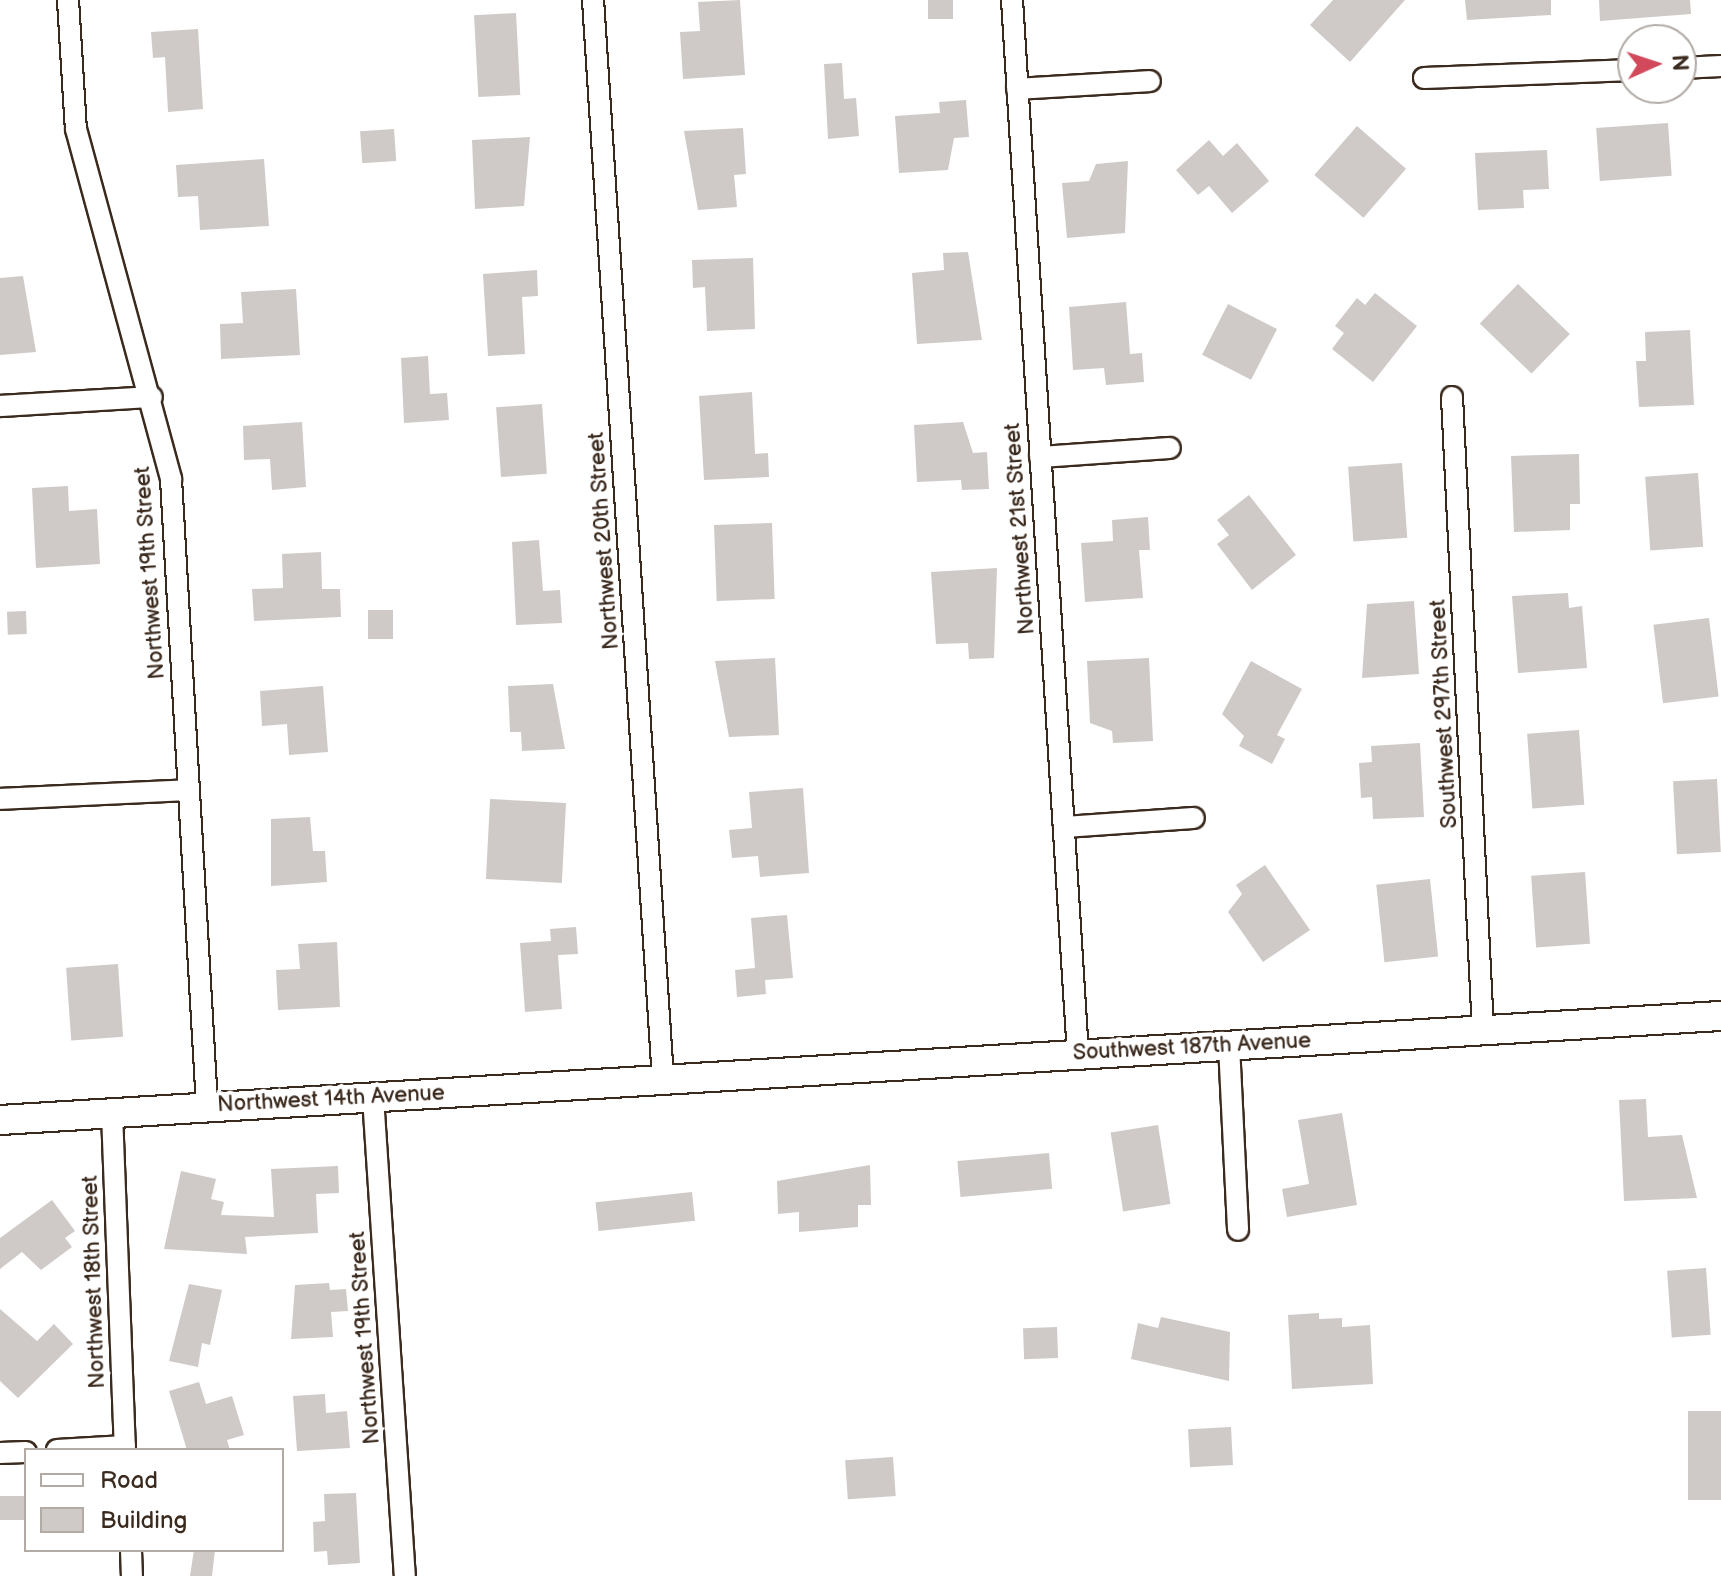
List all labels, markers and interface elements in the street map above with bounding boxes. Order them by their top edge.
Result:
north arrow [1617,24,1697,104]
text: N [1666,54,1693,72]
street label: Northwest 21st Street [999,422,1041,636]
street label: Northwest 20th Street [583,431,625,651]
street label: Northwest 19th Street [129,465,171,681]
street label: Southwest 297th Street [1425,599,1463,829]
street label: Southwest 187th Avenue [1072,1028,1312,1066]
street label: Northwest 14th Avenue [217,1080,445,1118]
street label: Northwest 18th Street [77,1175,111,1389]
street label: Northwest 19th Street [344,1230,386,1446]
legend [24,1448,284,1552]
text: Road [100,1466,158,1495]
text: Building [100,1506,187,1535]

